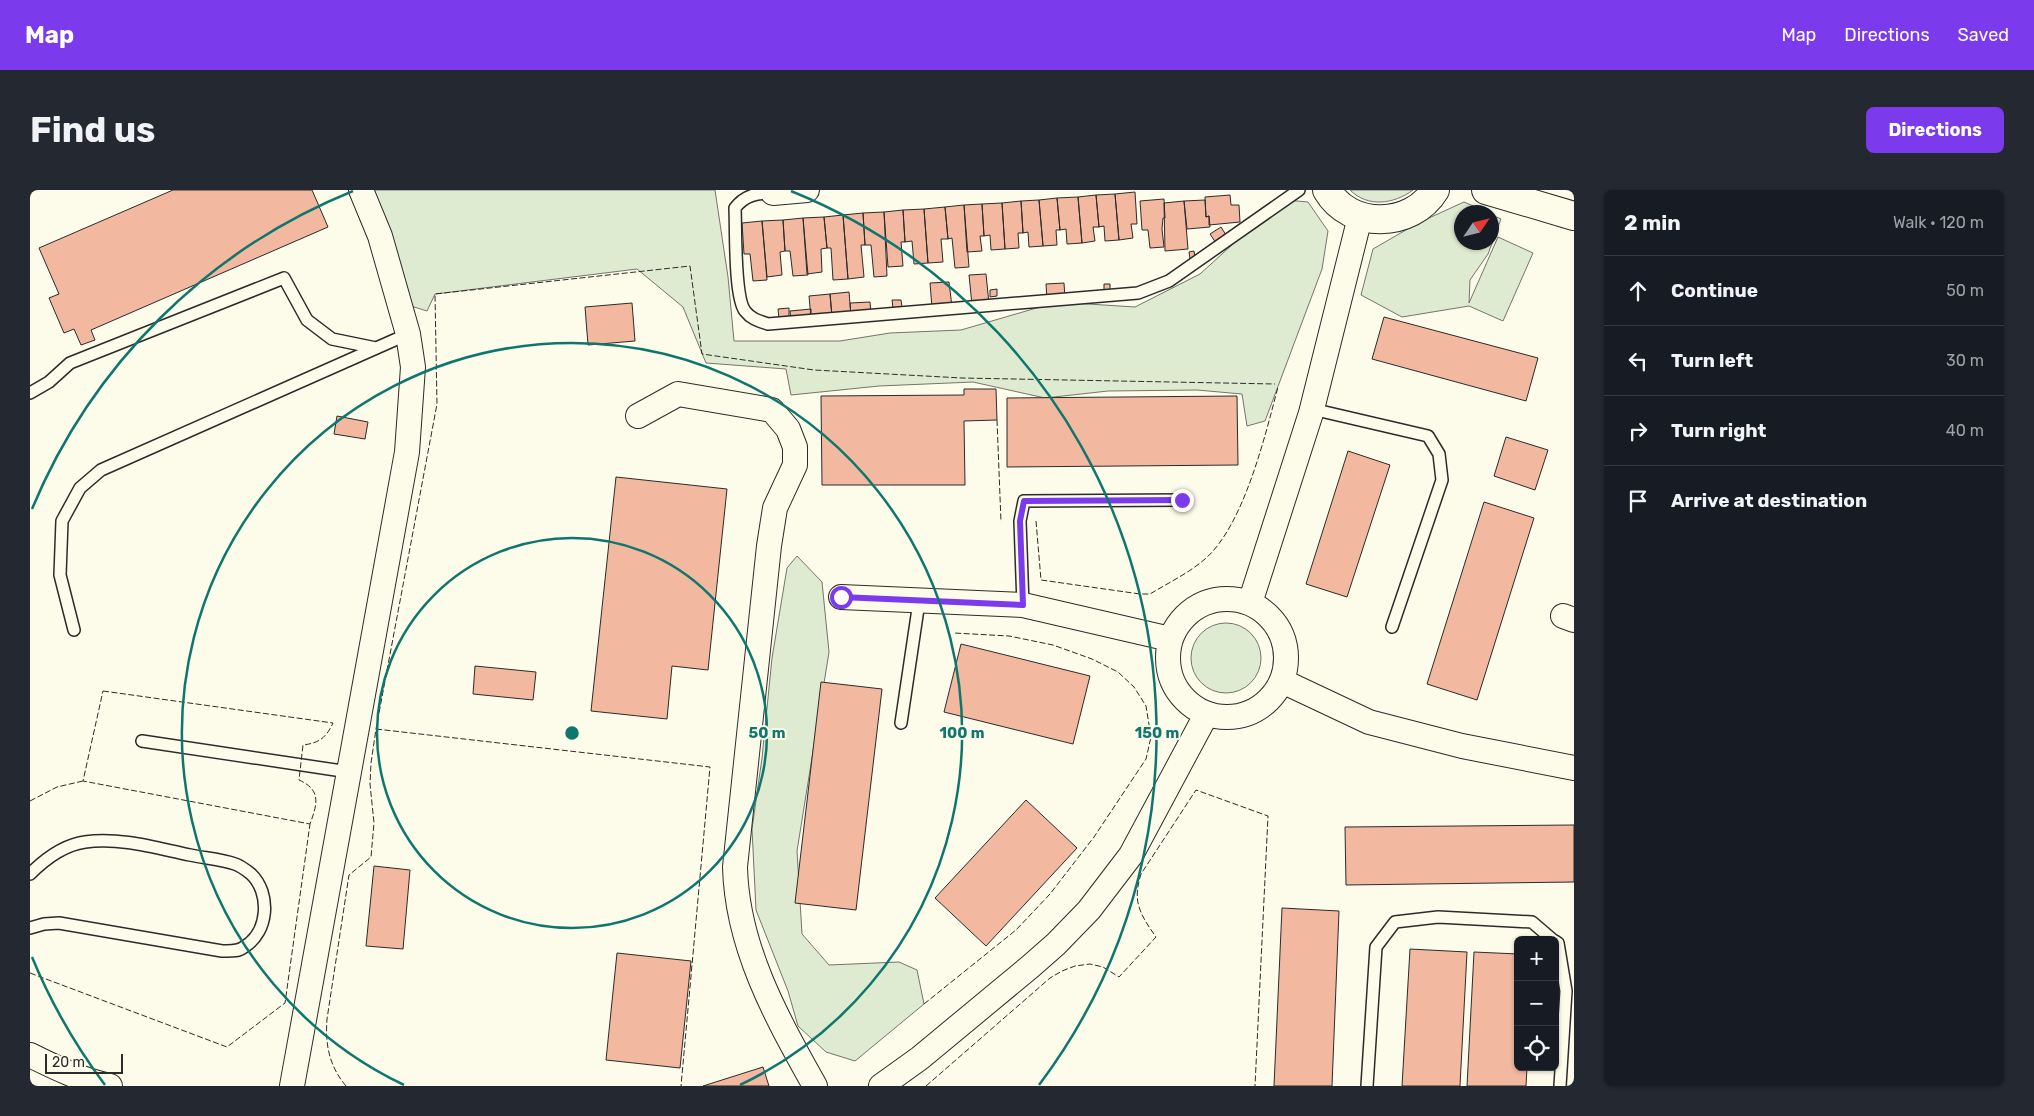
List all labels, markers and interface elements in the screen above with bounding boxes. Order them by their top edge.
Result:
text: Map [25,21,74,49]
text: Map [1781,24,1816,46]
text: Directions [1844,24,1930,46]
text: Saved [1958,24,2009,46]
button: Directions [1866,107,2004,153]
text: Find us [30,109,155,151]
north arrow [1454,205,1499,250]
text: 2 min [1624,210,1681,235]
text: Walk · 120 m [1893,213,1984,232]
icon: ahead [1624,277,1652,305]
text: Continue [1671,279,1758,302]
text: 50 m [1946,281,1984,300]
icon: left [1624,347,1652,375]
text: Turn left [1671,349,1753,372]
text: 30 m [1946,351,1984,370]
icon: right [1624,417,1652,445]
text: Turn right [1671,419,1766,442]
text: 40 m [1946,421,1984,440]
icon: arrive [1624,487,1652,515]
route end [1171,489,1194,512]
text: Arrive at destination [1671,489,1867,512]
route start [830,586,853,609]
centre of rings [563,724,581,742]
text: 50 m [749,724,785,742]
text: 100 m [940,724,984,742]
text: 150 m [1135,724,1179,742]
map controls [1514,936,1559,1071]
button: + [1514,936,1559,981]
button: − [1514,981,1559,1026]
button: locate [1514,1026,1559,1071]
scale bar [45,1051,122,1074]
text: 20 m [52,1054,85,1071]

